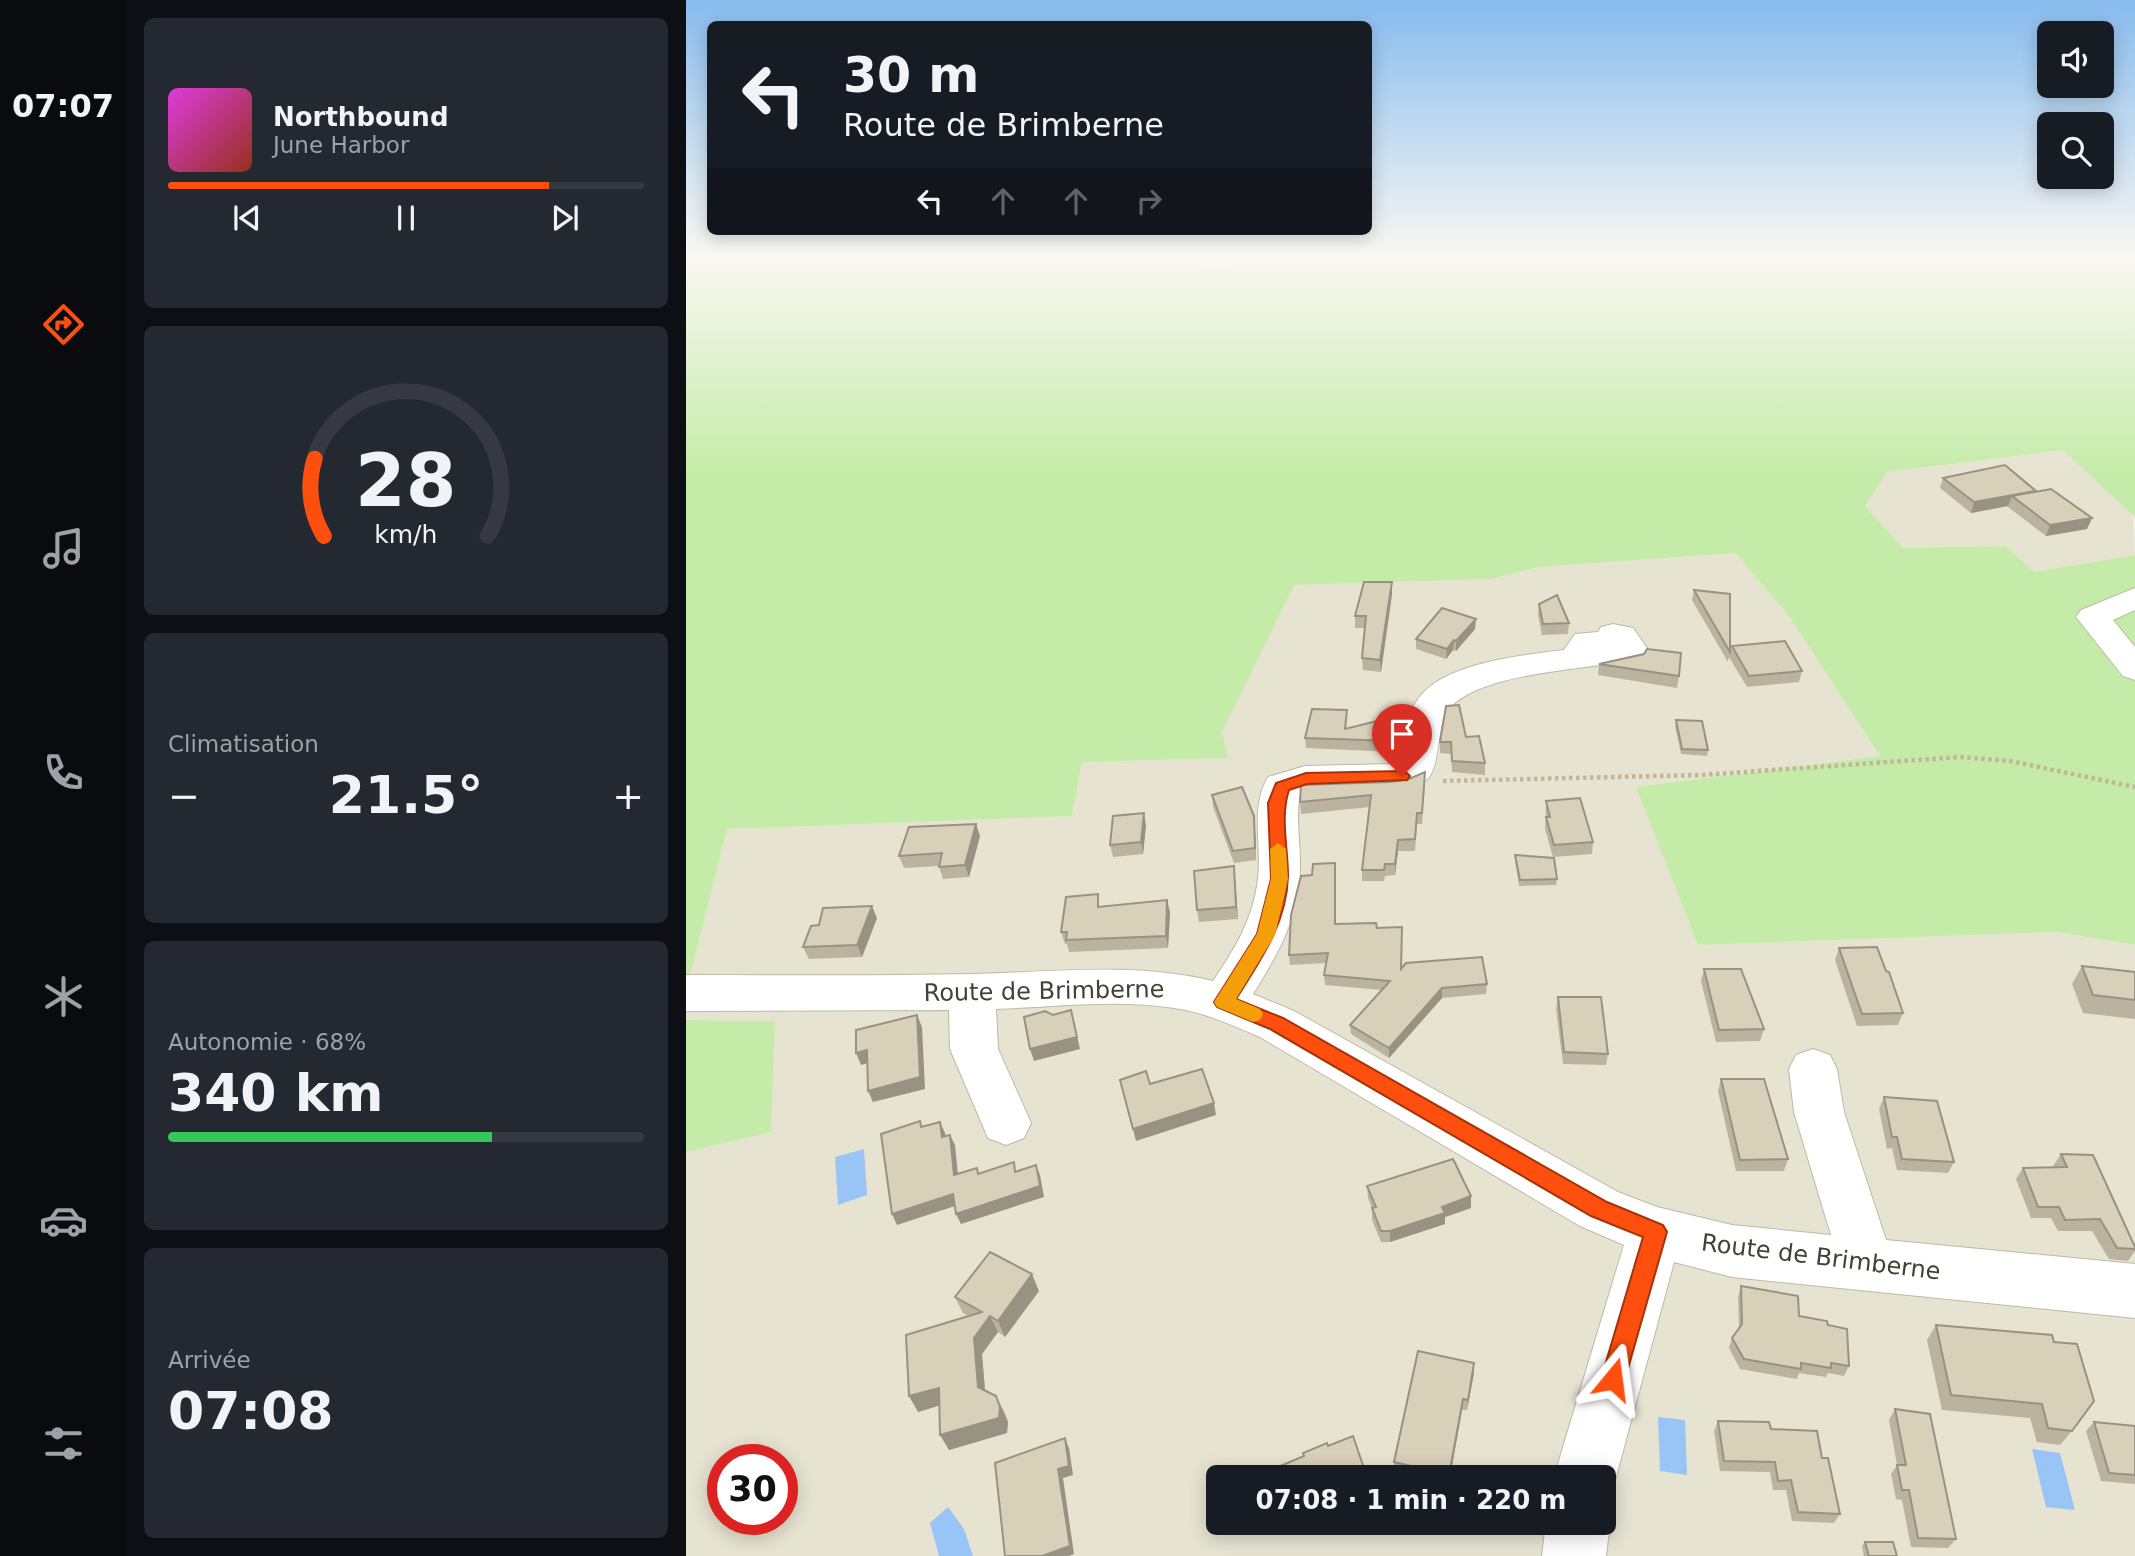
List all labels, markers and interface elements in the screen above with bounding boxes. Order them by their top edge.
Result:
map controls [2037,21,2114,189]
button: sound [2037,21,2114,98]
text: 30 m [843,47,979,104]
icon: left [728,49,819,140]
text: 07:07 [12,87,114,125]
text: Northbound [273,102,449,132]
text: Route de Brimberne [843,106,1164,144]
button: search [2037,112,2114,189]
text: June Harbor [273,132,409,158]
icon: left [911,182,949,220]
icon: ahead [984,182,1022,220]
icon: ahead [1057,182,1095,220]
icon: right [1130,182,1168,220]
icon: previous [228,199,266,237]
icon: pause [387,199,425,237]
icon: next [546,199,584,237]
icon: directions [39,300,88,349]
text: 28 [355,439,457,524]
text: km/h [374,520,438,549]
icon: music [39,524,88,573]
pin [1372,704,1432,776]
icon: arrive [1383,715,1421,753]
text: Climatisation [168,731,319,757]
icon: phone [39,748,88,797]
text: 21.5° [329,765,483,825]
text: − [168,774,200,818]
text: + [612,774,644,818]
icon: climate [39,972,88,1021]
street label: Route de Brimberne [923,975,1165,1007]
text: Autonomie · 68% [168,1029,366,1055]
text: 340 km [168,1063,383,1123]
icon: car [39,1196,88,1245]
street label: Route de Brimberne [1700,1228,1942,1286]
position arrow [1576,1342,1650,1416]
text: Arrivée [168,1347,251,1373]
text: 07:08 [168,1381,334,1441]
icon: filters [39,1419,88,1468]
speed limit sign: 30 [707,1444,798,1535]
text: 07:08 · 1 min · 220 m [1256,1485,1566,1515]

